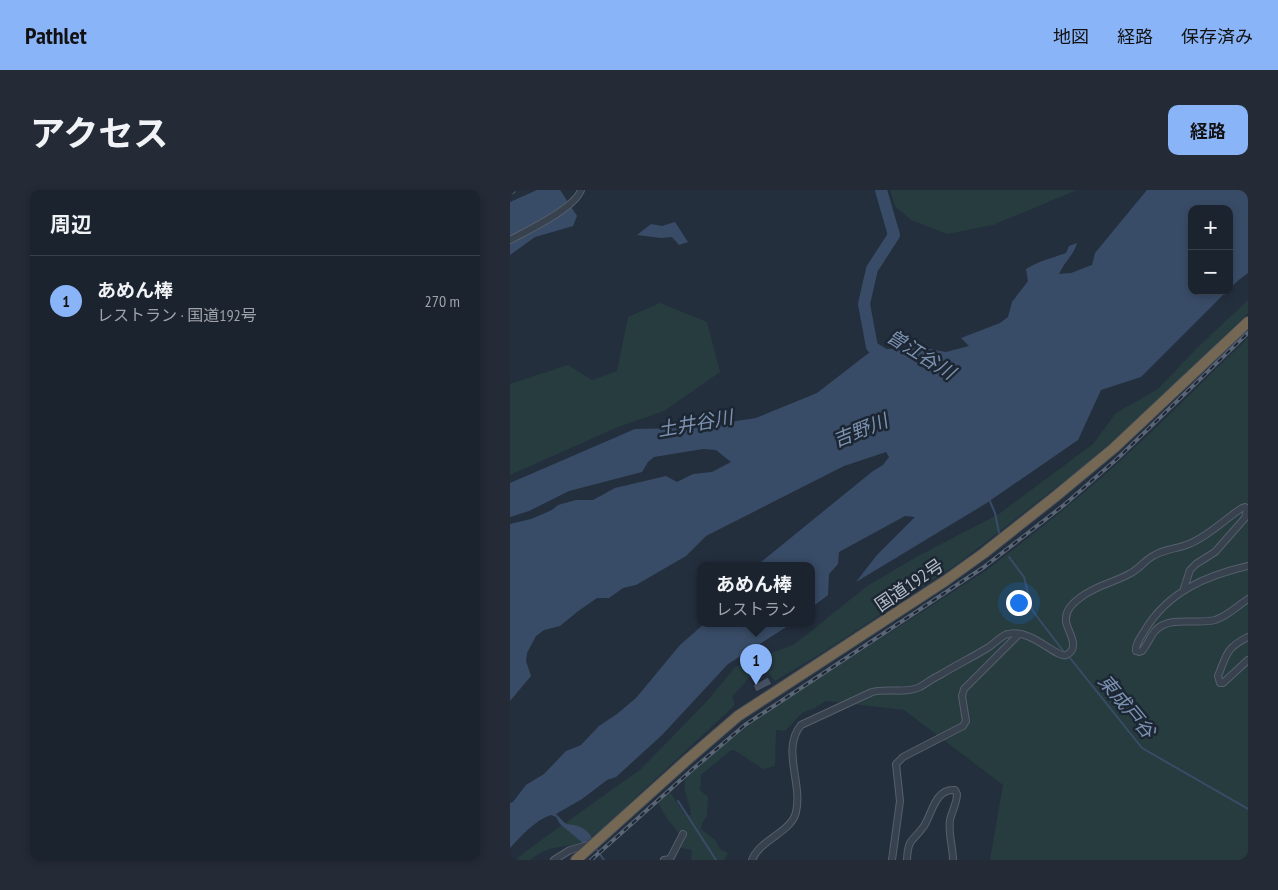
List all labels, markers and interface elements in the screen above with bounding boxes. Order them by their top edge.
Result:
text: Pathlet [25,20,87,51]
text: 地図 [1053,25,1089,48]
text: 経路 [1117,25,1153,48]
text: 保存済み [1181,25,1253,48]
button: 経路 [1168,105,1248,155]
text: アクセス [30,110,168,156]
map controls [1188,205,1233,295]
button: + [1188,205,1233,250]
text: 周辺 [50,211,92,238]
button: − [1188,250,1233,295]
text: あめん棒 [97,278,173,302]
text: 1 [62,291,70,311]
text: 270 m [425,291,460,311]
text: レストラン · 国道192号 [97,305,257,325]
water label: 曽江谷川 [882,324,961,385]
water label: 土井谷川 [655,404,736,441]
water label: 吉野川 [829,407,893,452]
street label: 国道192号 [870,554,948,616]
popup [697,562,815,627]
text: あめん棒 [716,572,792,596]
your location [1006,590,1032,616]
text: レストラン [716,599,796,619]
pin: 1 [740,644,772,685]
water label: 東成戸谷 [1093,669,1162,744]

